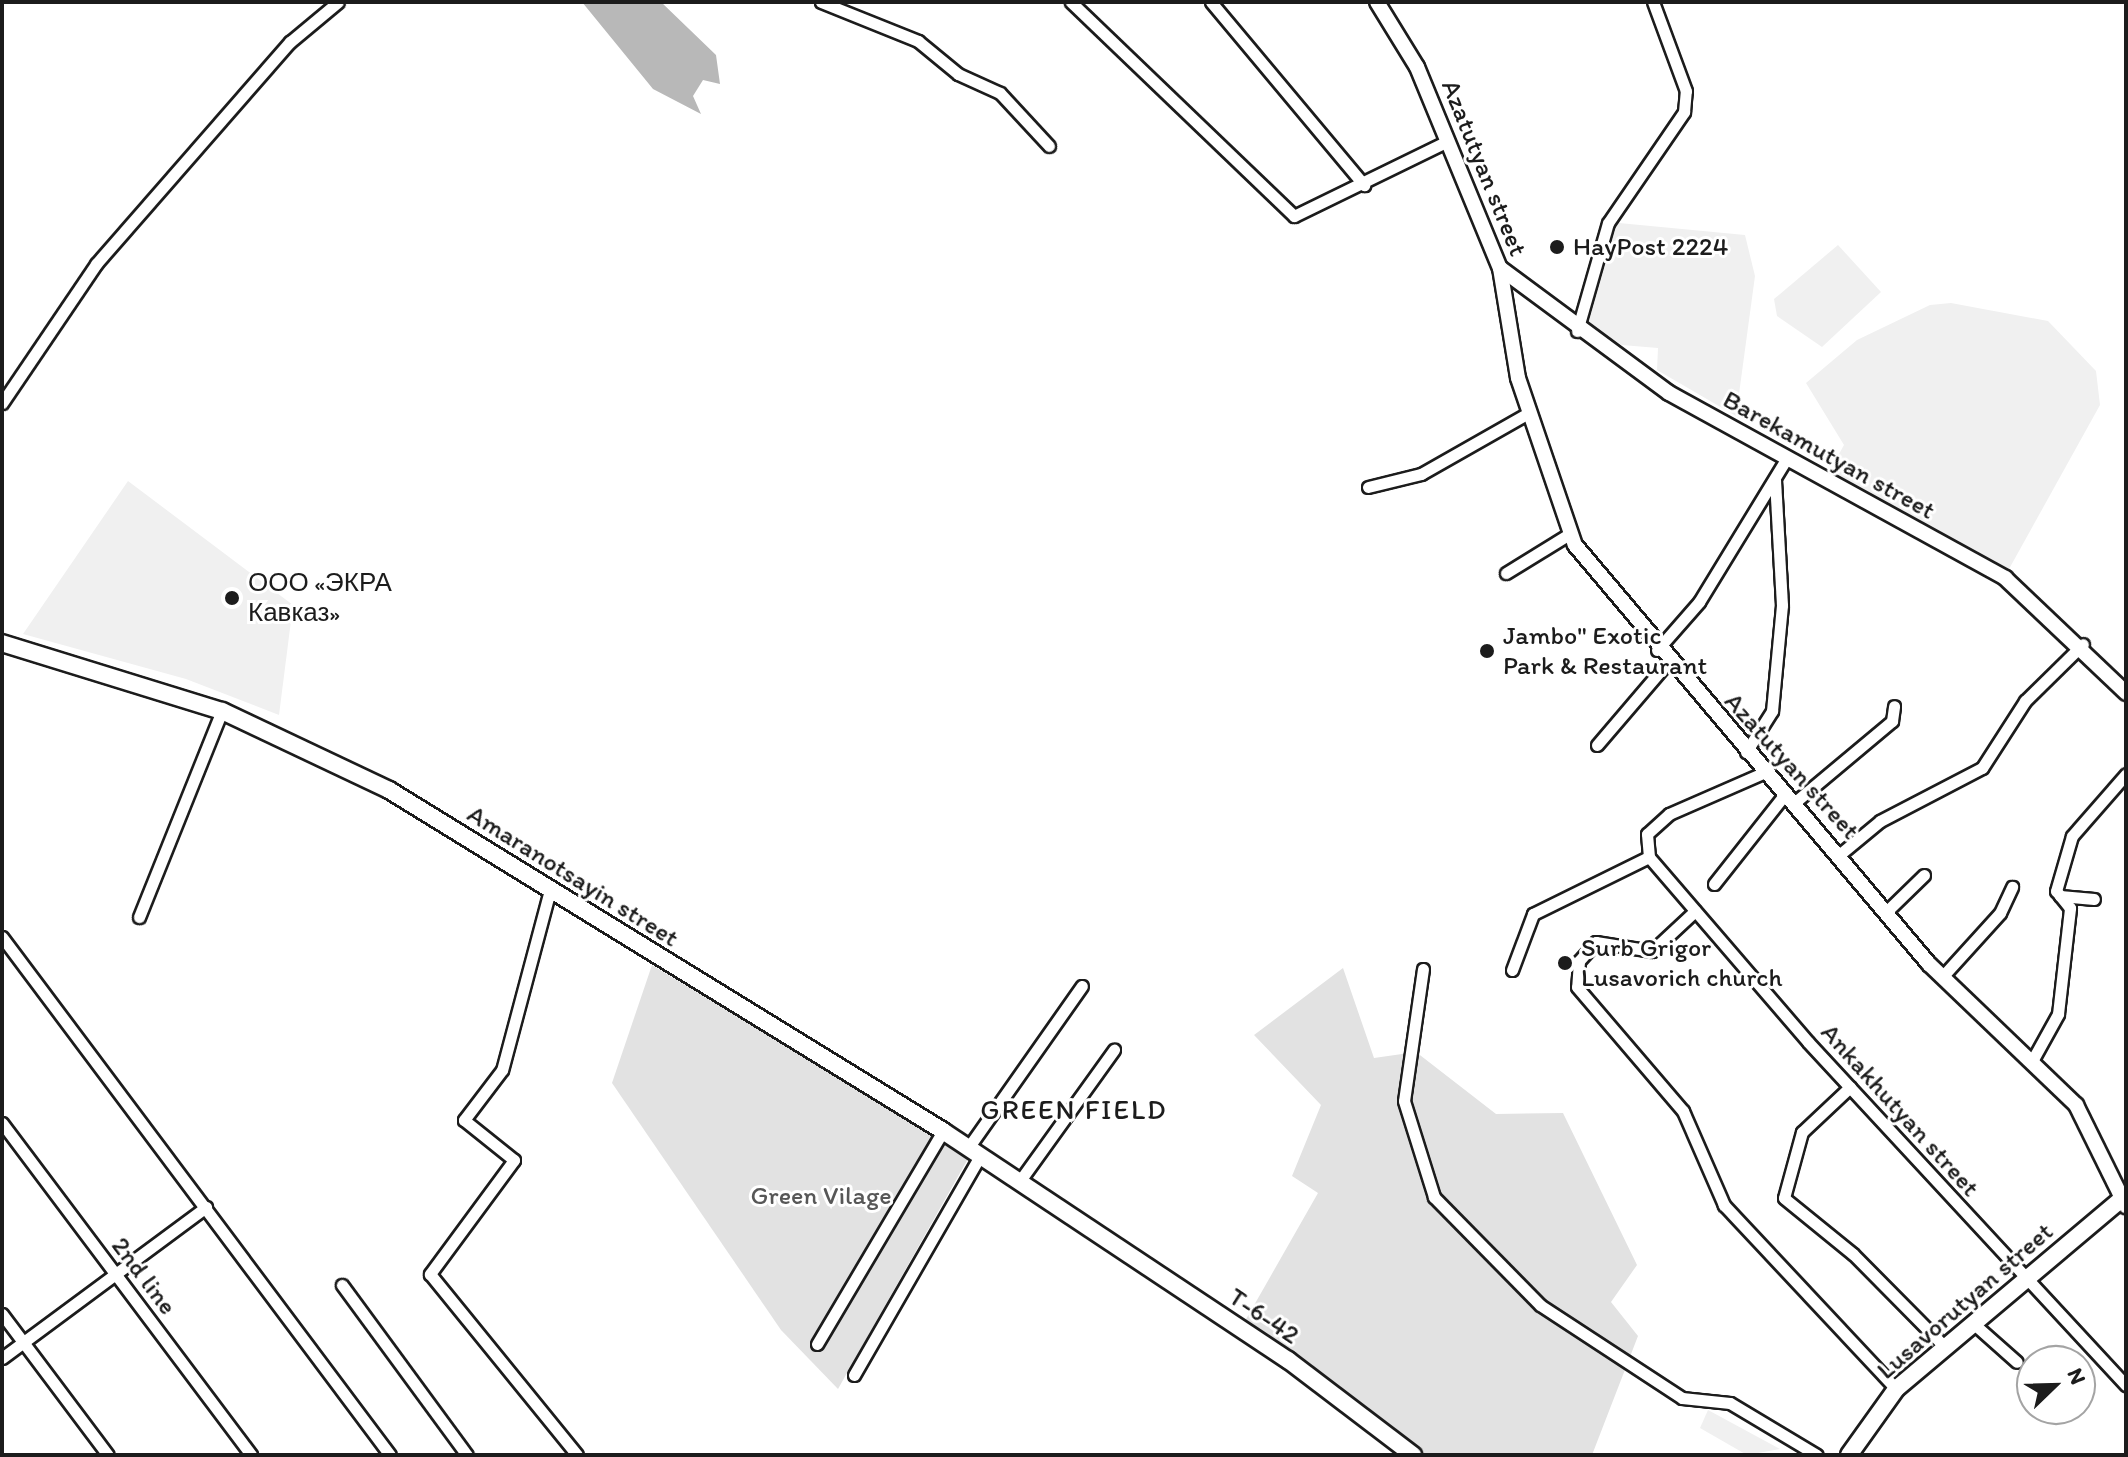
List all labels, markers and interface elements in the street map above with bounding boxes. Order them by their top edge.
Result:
street label: Azatutyan street [1434,75,1534,261]
place label: HayPost 2224 [1573,231,1728,263]
marker: HayPost 2224 [1548,238,1566,256]
street label: Barekamutyan street [1718,384,1940,526]
place label: ООО «ЭКРА Кавказ» [248,567,392,628]
marker: ООО «ЭКРА Кавказ» [223,589,241,607]
place label: Jambo" Exotic Park & Restaurant [1503,620,1707,682]
marker: Jambo" Exotic Park & Restaurant [1478,642,1496,660]
street label: Azatutyan street [1718,686,1866,846]
street label: Amaranotsayin street [462,798,684,954]
place label: Surb Grigor Lusavorich church [1581,932,1782,994]
marker: Surb Grigor Lusavorich church [1556,954,1574,972]
street label: Ankakhutyan street [1814,1017,1986,1203]
district label: GREEN FIELD [980,1092,1168,1126]
park label: Green Vilage [751,1180,891,1212]
street label: Lusavorutyan street [1871,1216,2059,1386]
street label: 2nd line [105,1231,183,1321]
street label: T-6-42 [1223,1281,1305,1351]
north arrow [2016,1345,2096,1425]
text: N [2061,1364,2092,1388]

